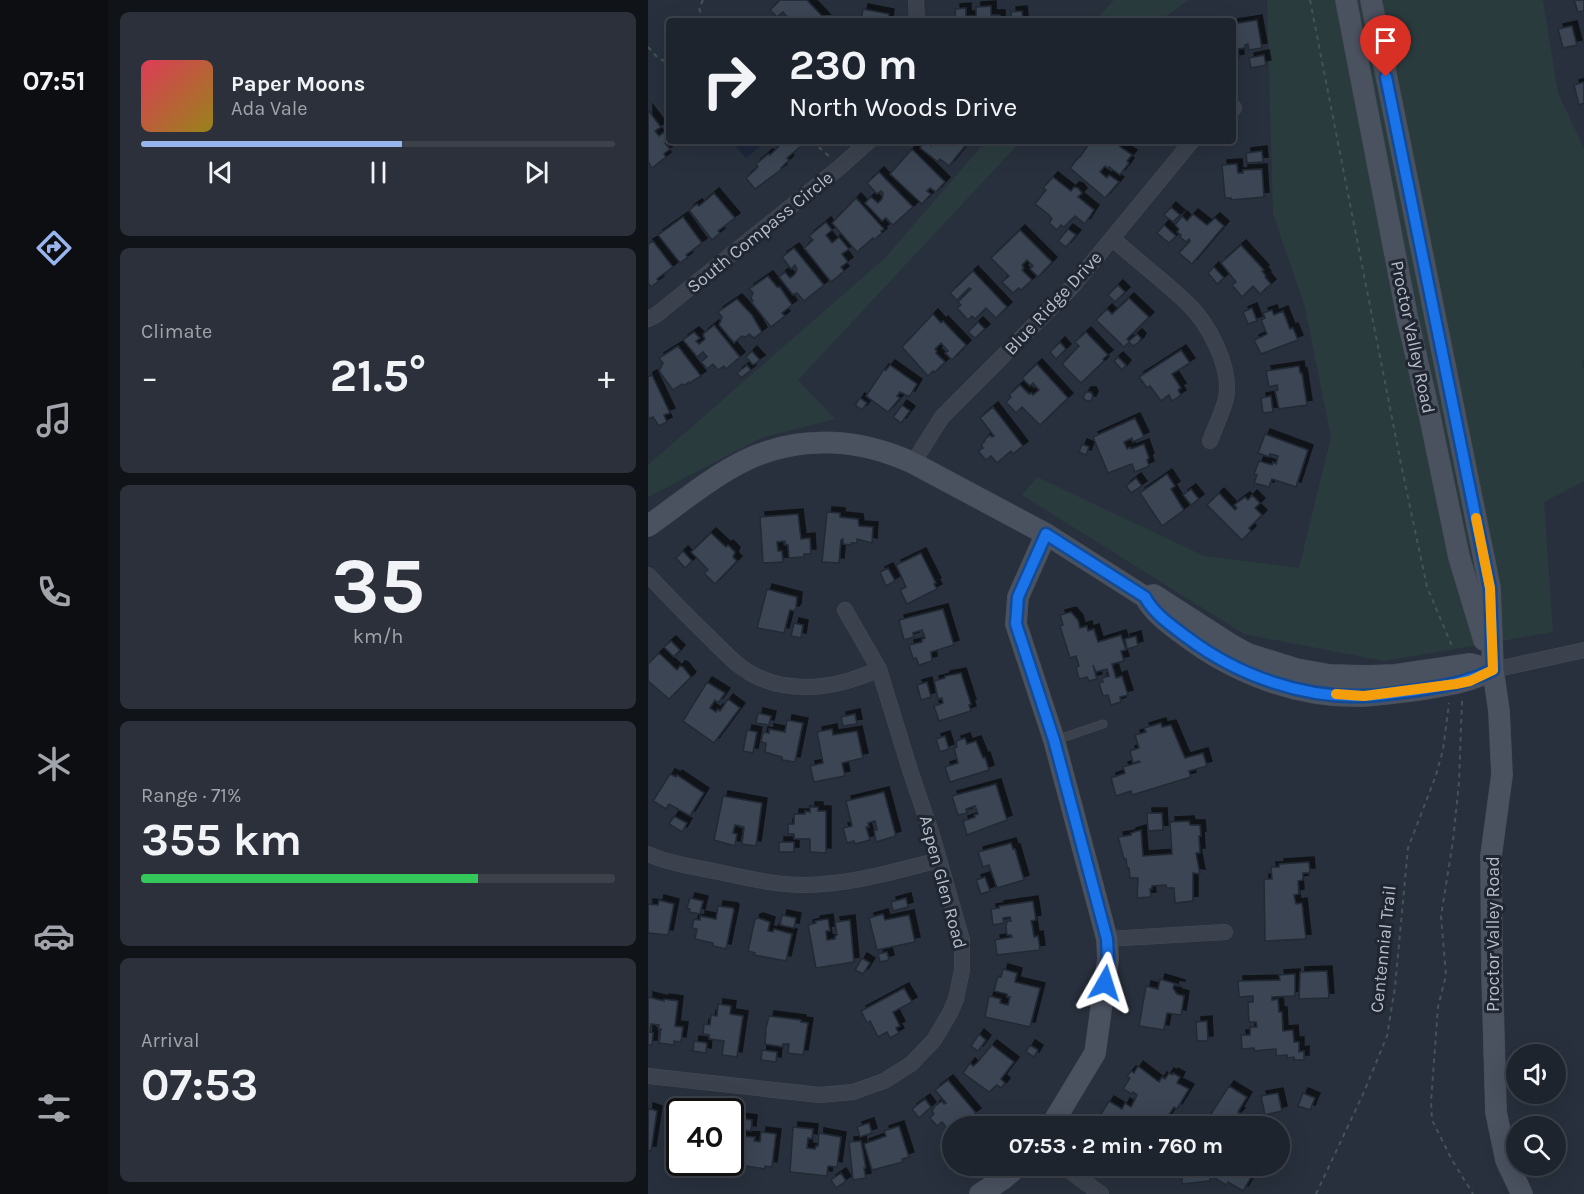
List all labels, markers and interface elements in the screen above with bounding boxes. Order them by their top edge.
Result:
pin [1360,15,1411,77]
icon: arrive [1369,24,1402,57]
text: 230 m [789,40,918,90]
icon: right [690,42,768,120]
text: 07:51 [22,65,86,97]
text: Paper Moons [231,71,365,97]
text: North Woods Drive [789,91,1017,123]
text: Ada Vale [231,97,308,120]
icon: previous [204,156,237,189]
icon: pause [362,156,395,189]
icon: next [520,156,553,189]
street label: South Compass Circle [683,166,837,298]
icon: directions [33,227,75,269]
street label: Blue Ridge Drive [999,247,1107,359]
street label: Proctor Valley Road [1386,258,1440,416]
text: Climate [141,320,212,343]
text: 21.5° [330,350,426,402]
text: − [141,358,158,396]
text: + [598,358,615,396]
icon: music [33,399,75,441]
text: 35 [331,540,425,632]
icon: phone [33,571,75,613]
text: km/h [353,625,403,648]
icon: climate [33,743,75,785]
text: Range · 71% [141,784,241,807]
street label: Aspen Glen Road [915,813,971,951]
text: 355 km [141,814,302,866]
street label: Proctor Valley Road [1482,856,1504,1012]
street label: Centennial Trail [1365,884,1401,1014]
icon: car [33,915,75,957]
position arrow [1073,951,1137,1015]
text: Arrival [141,1029,200,1052]
map controls [1506,1044,1566,1176]
button: sound [1506,1044,1566,1104]
text: 07:53 [141,1059,258,1111]
icon: filters [33,1087,75,1129]
speed limit sign: 40 [666,1098,744,1176]
button: search [1506,1116,1566,1176]
text: 07:53 · 2 min · 760 m [1009,1133,1223,1159]

